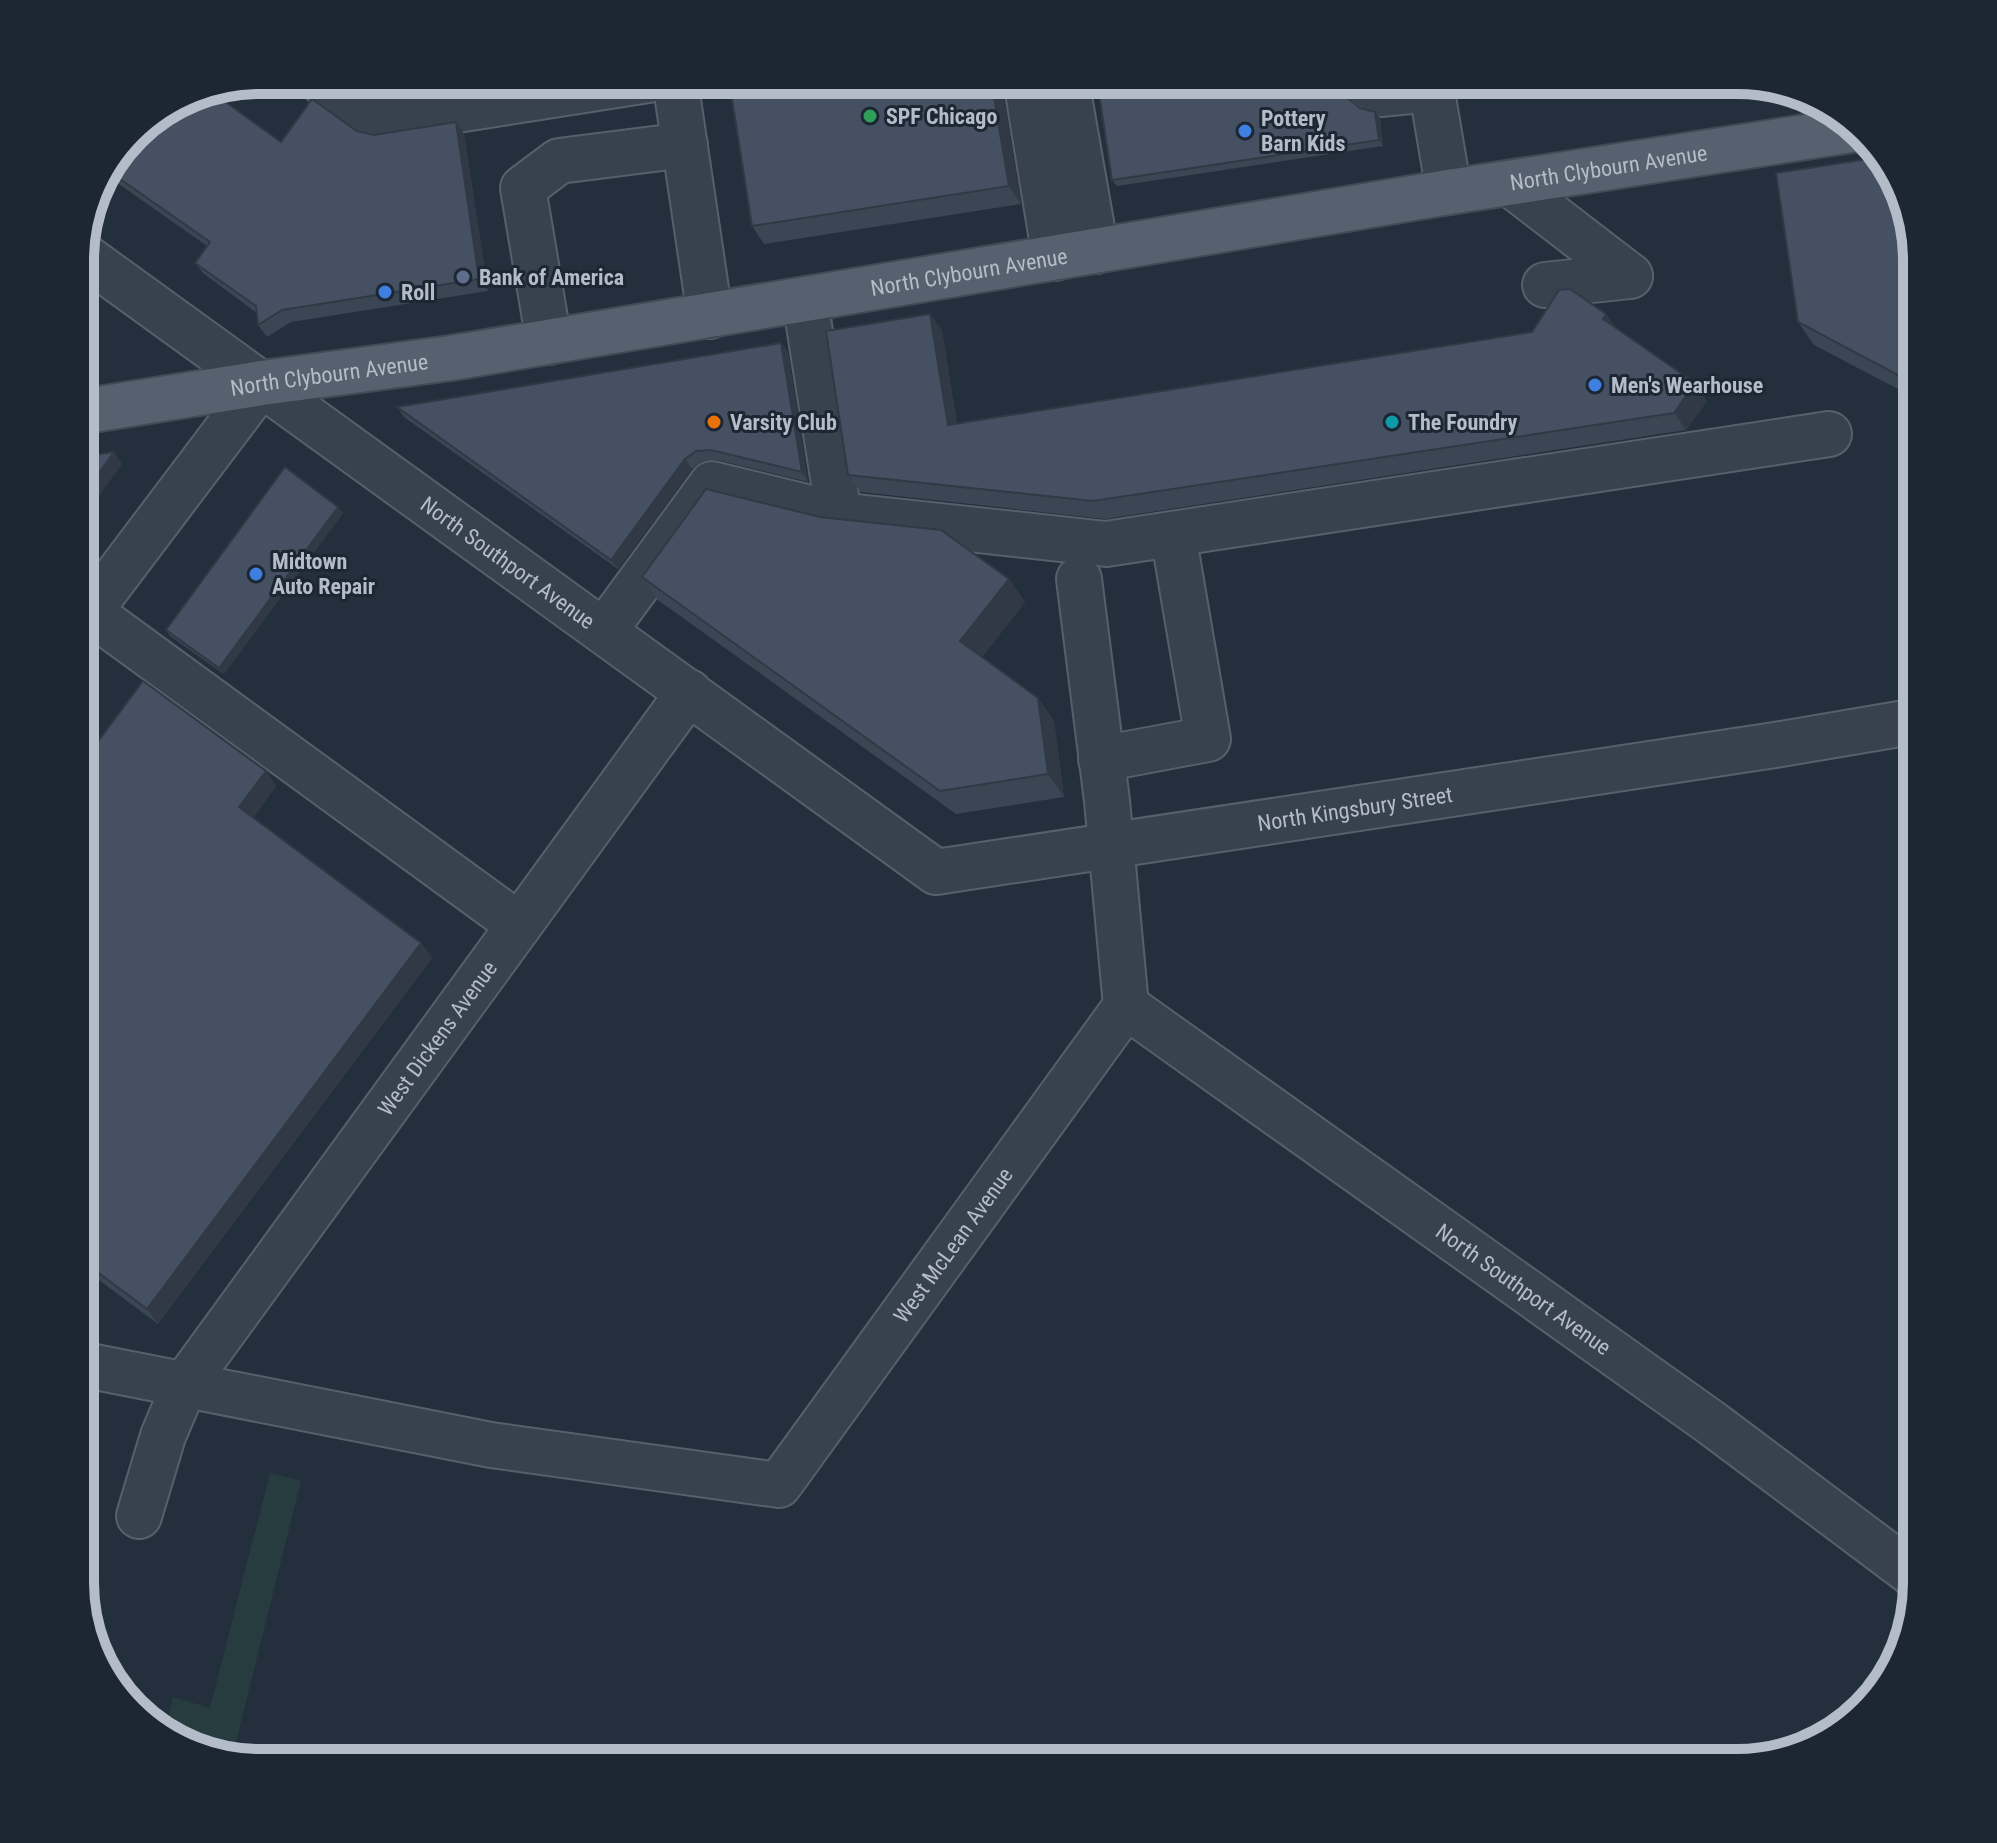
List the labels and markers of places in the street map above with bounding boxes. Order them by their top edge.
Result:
place label: SPF Chicago [886,104,997,129]
place label: Pottery Barn Kids [1261,106,1346,156]
marker: SPF Chicago [861,107,879,125]
marker: Pottery Barn Kids [1236,122,1254,140]
place label: Bank of America [479,265,624,290]
marker: Bank of America [454,268,472,286]
place label: Roll [401,280,435,305]
marker: Roll [376,283,394,301]
place label: Men's Wearhouse [1611,373,1763,398]
marker: Men's Wearhouse [1586,376,1604,394]
place label: Varsity Club [730,410,837,435]
place label: The Foundry [1408,410,1518,435]
marker: Varsity Club [705,413,723,431]
marker: The Foundry [1383,413,1401,431]
place label: Midtown Auto Repair [272,549,375,599]
marker: Midtown Auto Repair [247,565,265,583]

